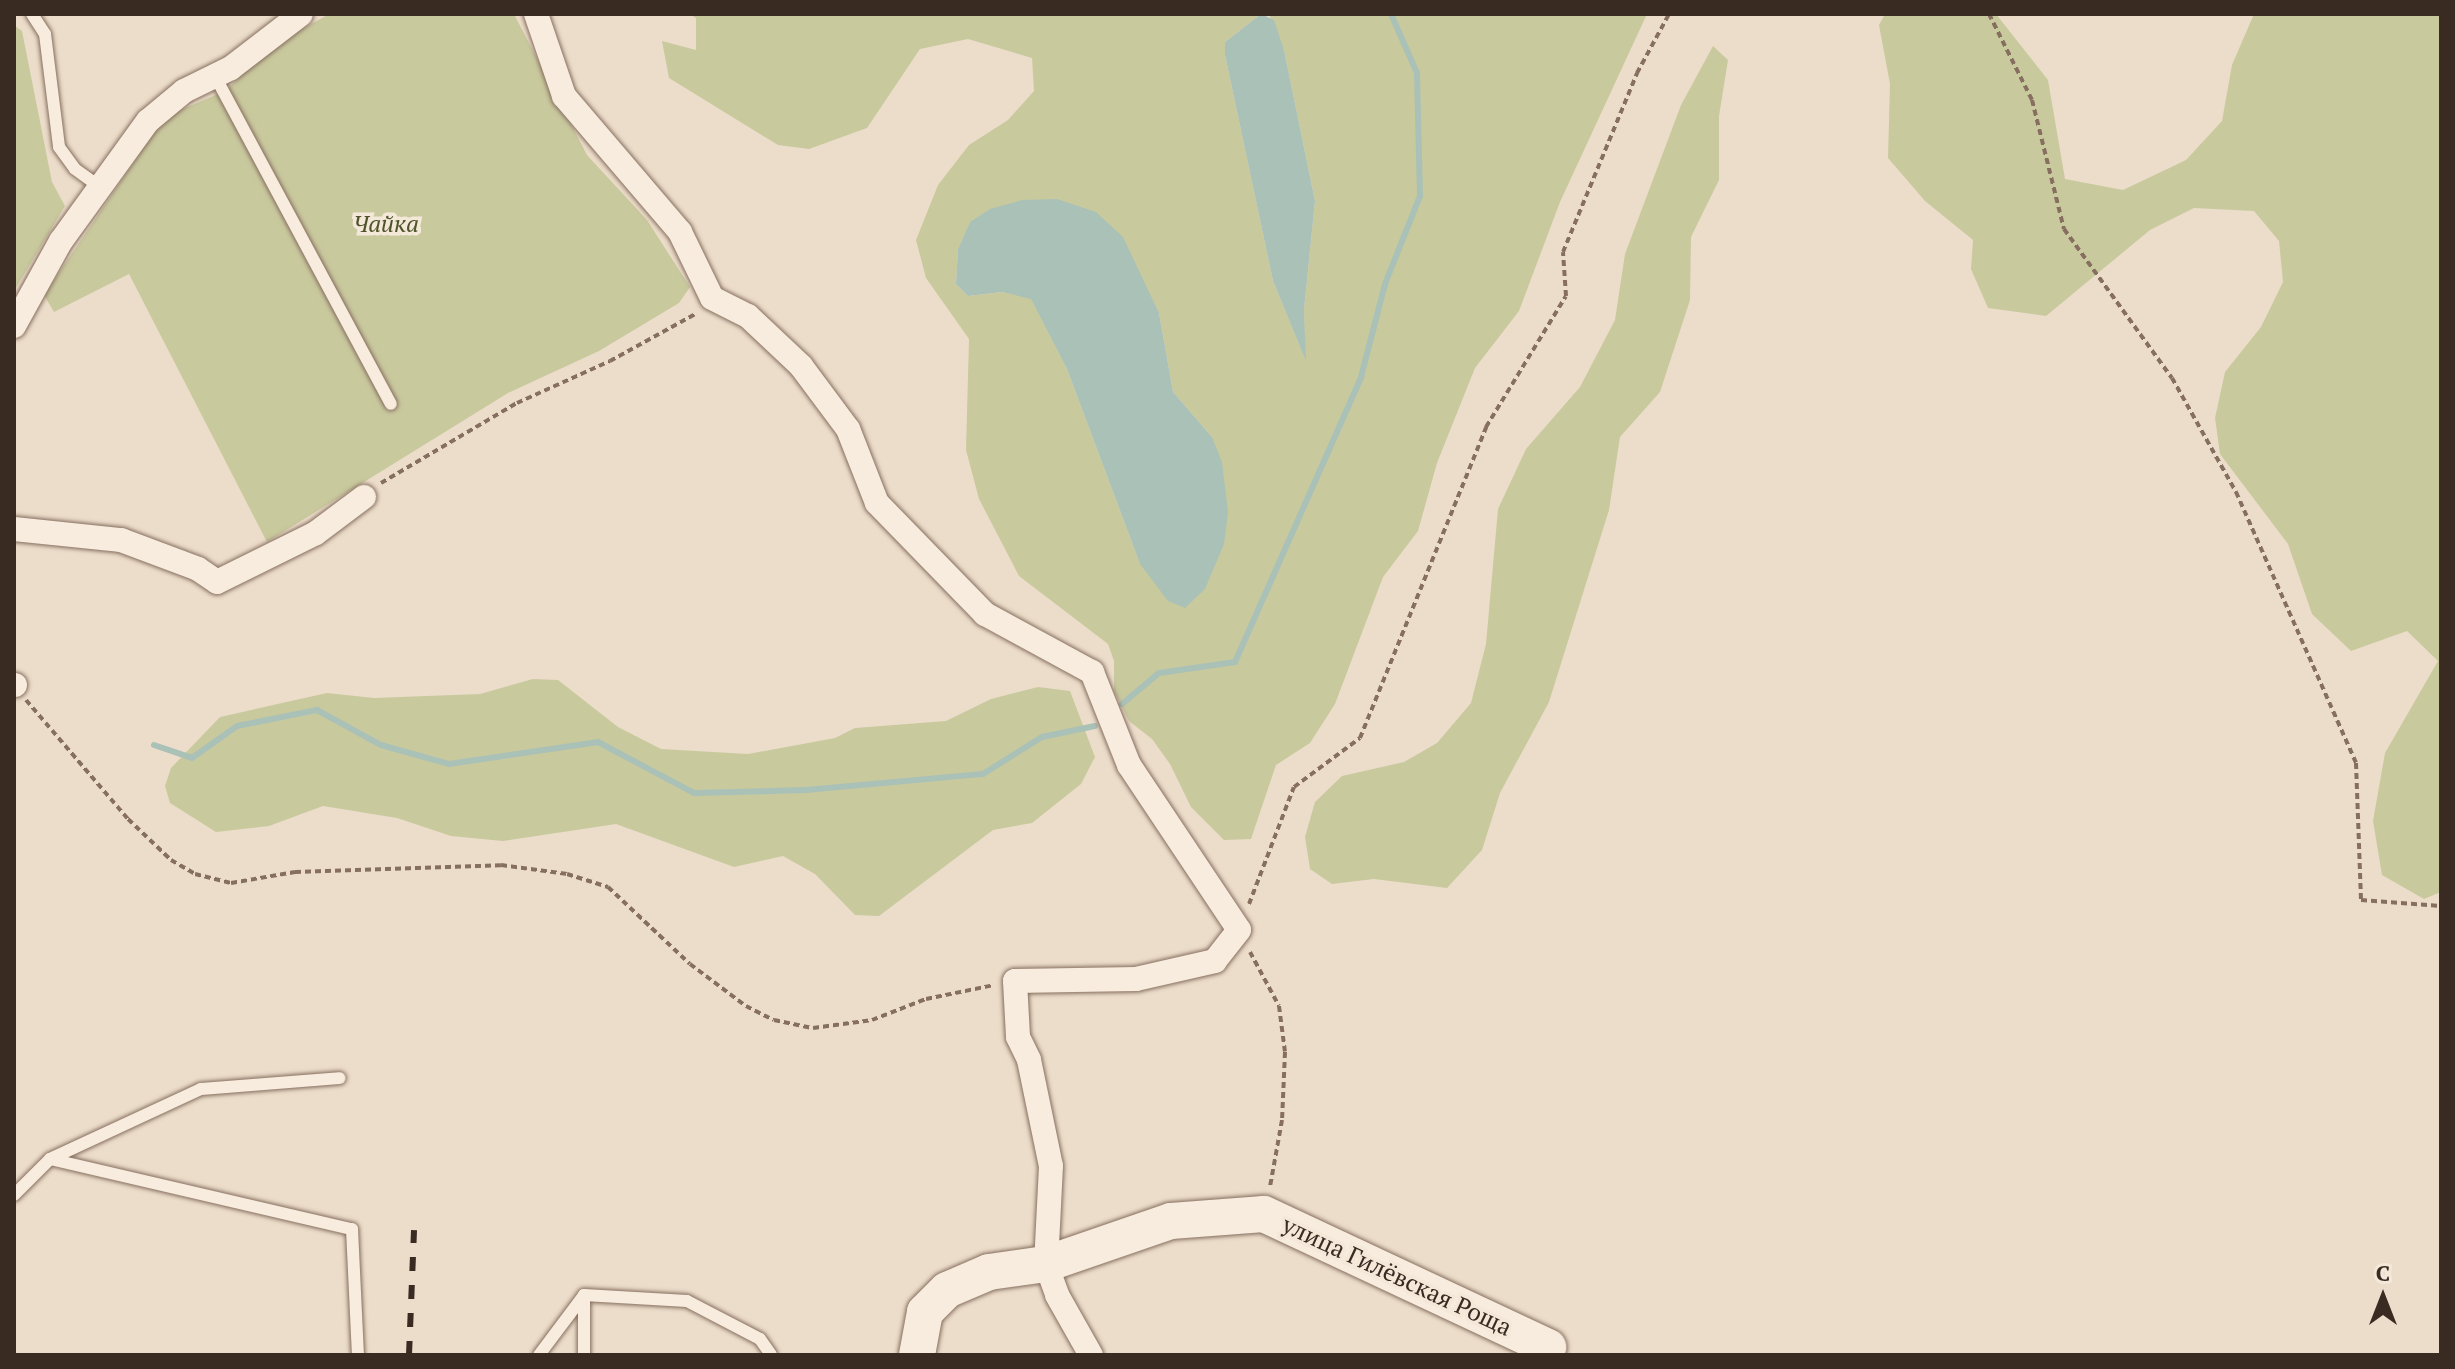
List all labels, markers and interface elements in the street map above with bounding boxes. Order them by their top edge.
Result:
park label: Чайка [353,210,419,238]
street label: улица Гилёвская Роща [1278,1210,1516,1342]
north arrow [2343,1257,2423,1337]
text: С [2376,1258,2390,1287]

